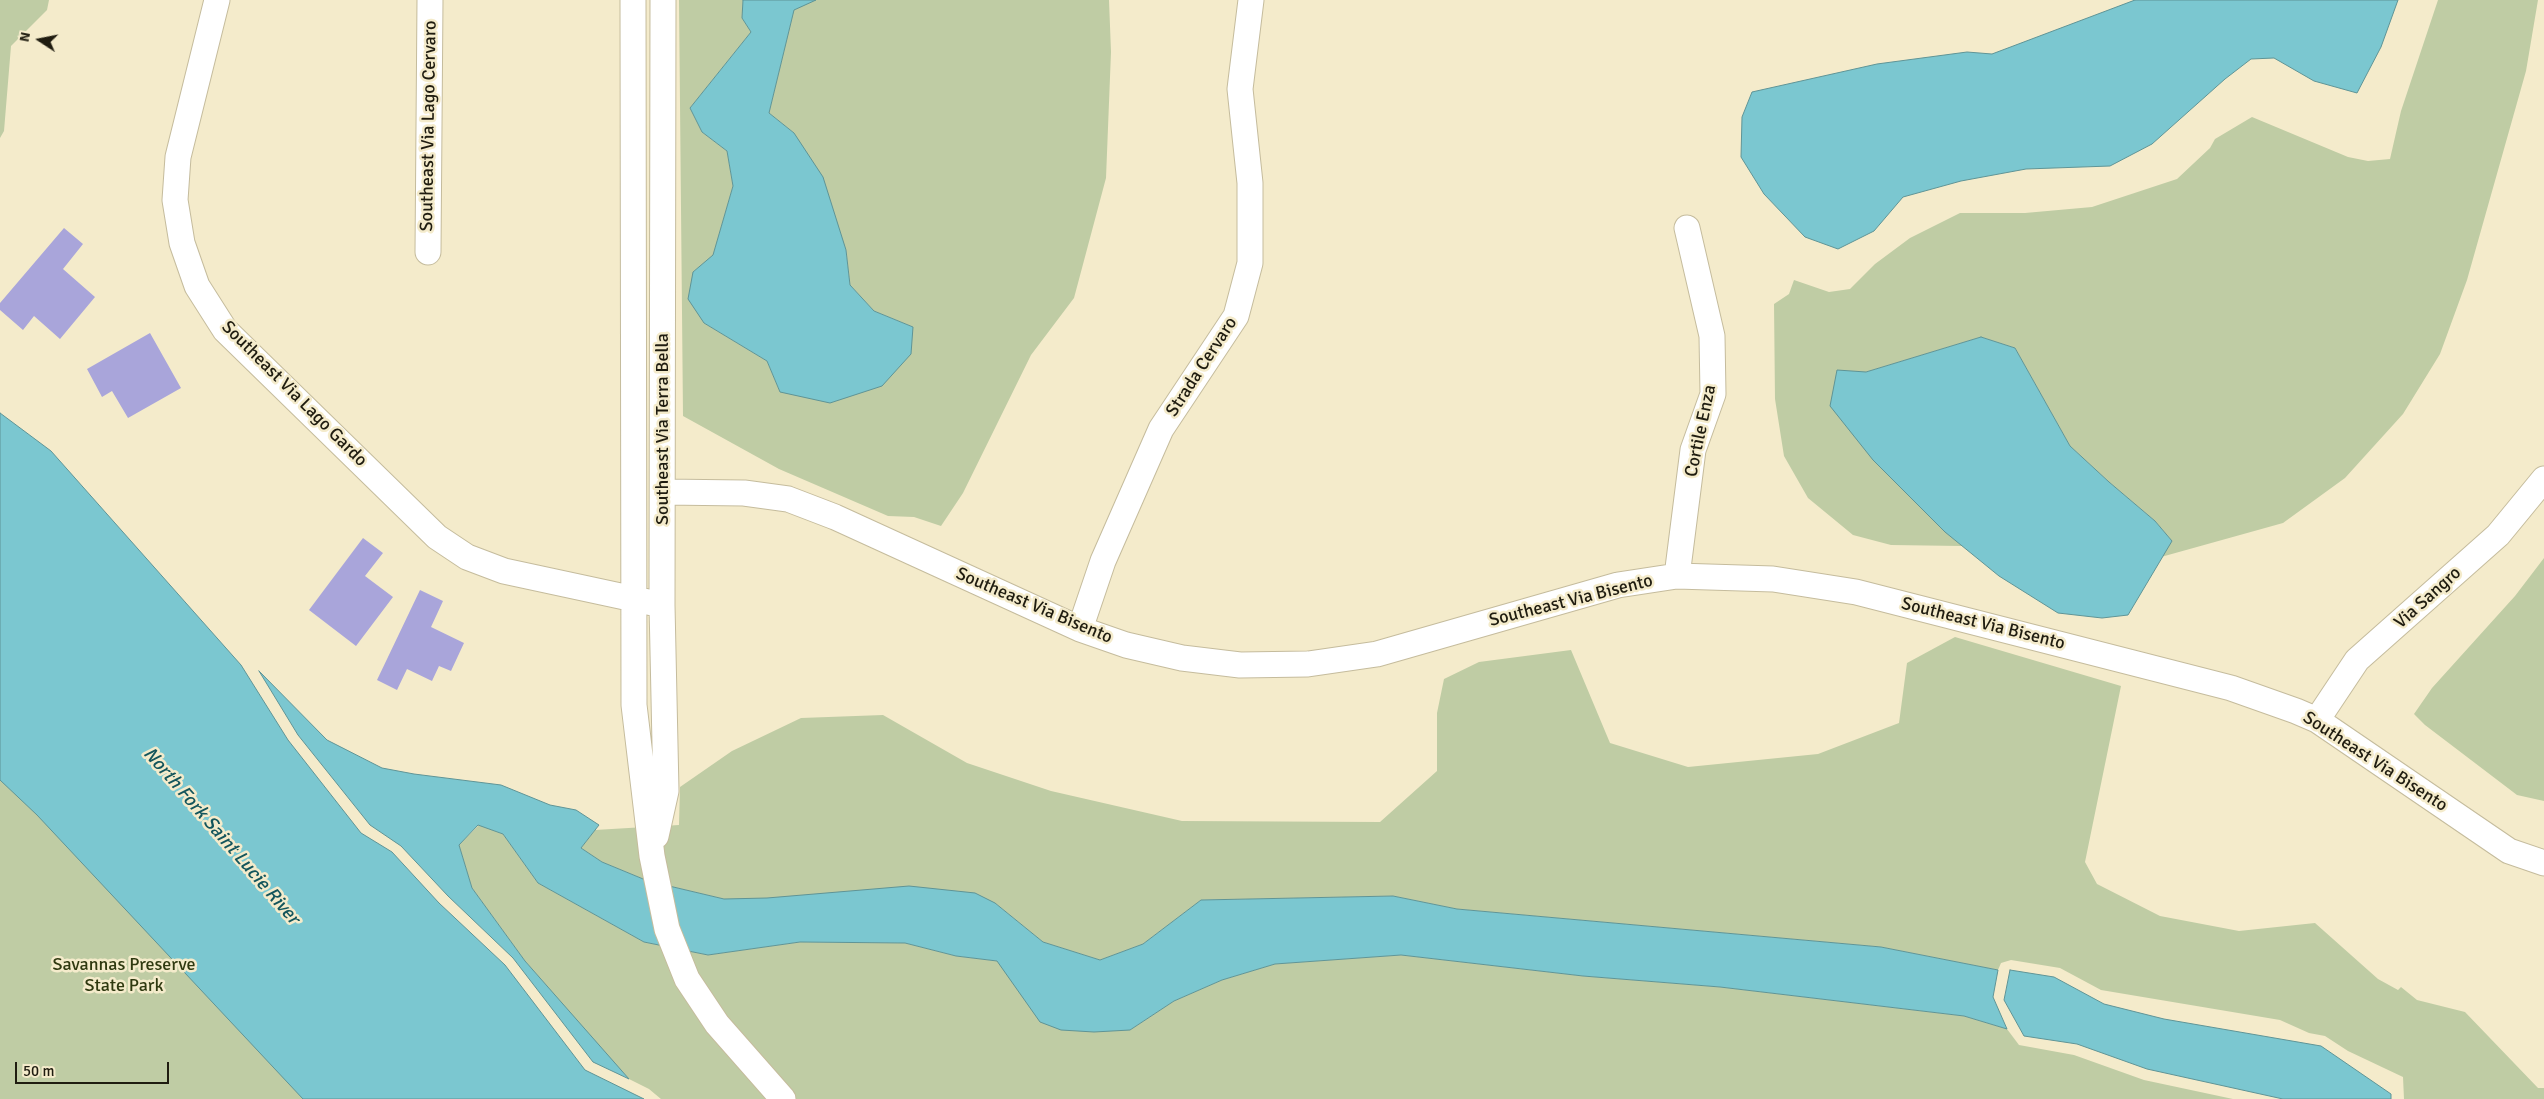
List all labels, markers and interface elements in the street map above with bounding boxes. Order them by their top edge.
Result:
north arrow [15,15,65,65]
street label: Southeast Via Lago Cervaro [416,20,442,232]
text: N [16,31,34,43]
street label: Strada Cervaro [1162,313,1242,421]
street label: Southeast Via Lago Gardo [217,317,371,471]
street label: Southeast Via Terra Bella [652,333,674,525]
street label: Cortile Enza [1681,383,1721,479]
street label: Via Sangro [2390,562,2466,634]
street label: Southeast Via Bisento [953,563,1115,649]
street label: Southeast Via Bisento [1487,570,1655,632]
street label: Southeast Via Bisento [1899,593,2067,655]
street label: Southeast Via Bisento [2299,707,2451,817]
water label: North Fork Saint Lucie River [138,743,304,929]
park label: Savannas Preserve State Park [53,954,195,996]
scale bar [18,1052,171,1084]
text: 50 m [23,1062,54,1080]

